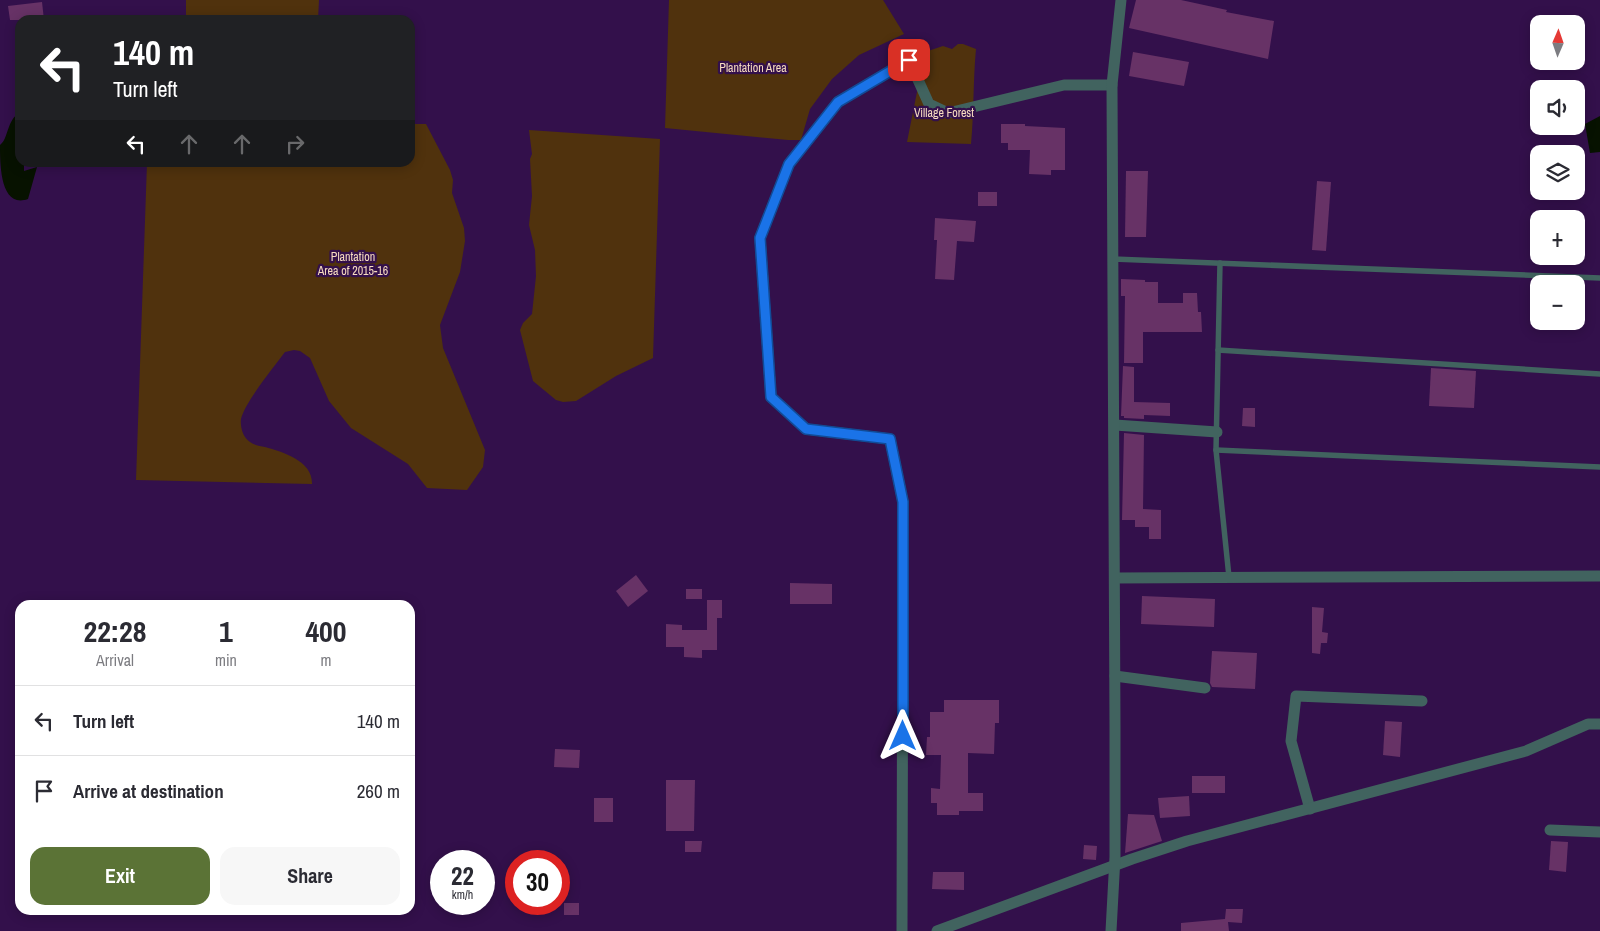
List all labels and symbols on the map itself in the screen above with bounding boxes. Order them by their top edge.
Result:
north arrow [1530,15,1585,70]
pin [888,39,930,81]
park label: Plantation Area [719,60,787,76]
park label: Village Forest [914,105,974,121]
park label: Plantation Area of 2015-16 [317,249,388,279]
position arrow [876,709,928,761]
speed limit sign: 30 [505,850,570,915]

